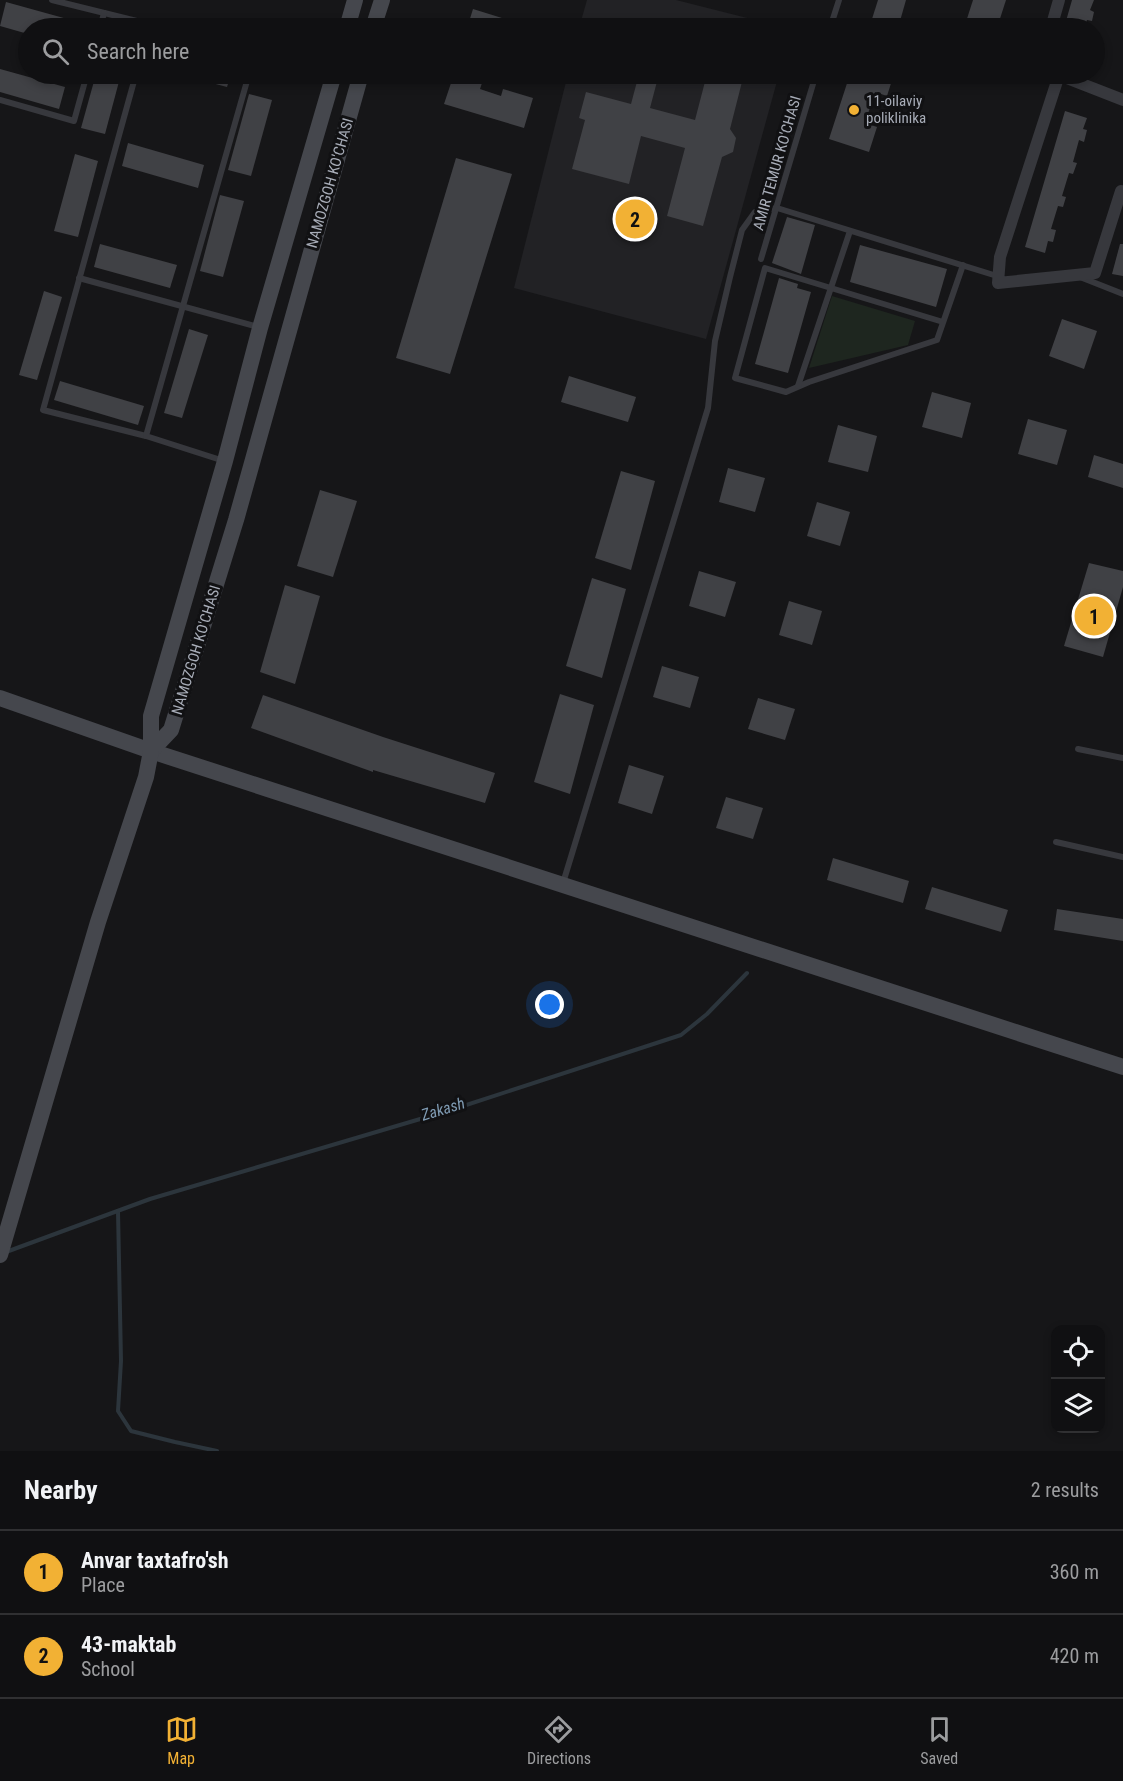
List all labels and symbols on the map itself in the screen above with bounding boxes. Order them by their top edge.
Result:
place label: 11-oilaviy poliklinika [866,92,926,127]
street label: AMIR TEMUR KO'CHASI [749,94,805,232]
marker: 11-oilaviy poliklinika [847,103,861,117]
street label: NAMOZGOH KO'CHASI [303,116,357,250]
pin: 2 [616,196,654,242]
street label: NAMOZGOH KO'CHASI [168,583,224,717]
pin: 1 [1074,594,1114,638]
your location [535,990,564,1019]
water label: Zakash [418,1093,467,1125]

